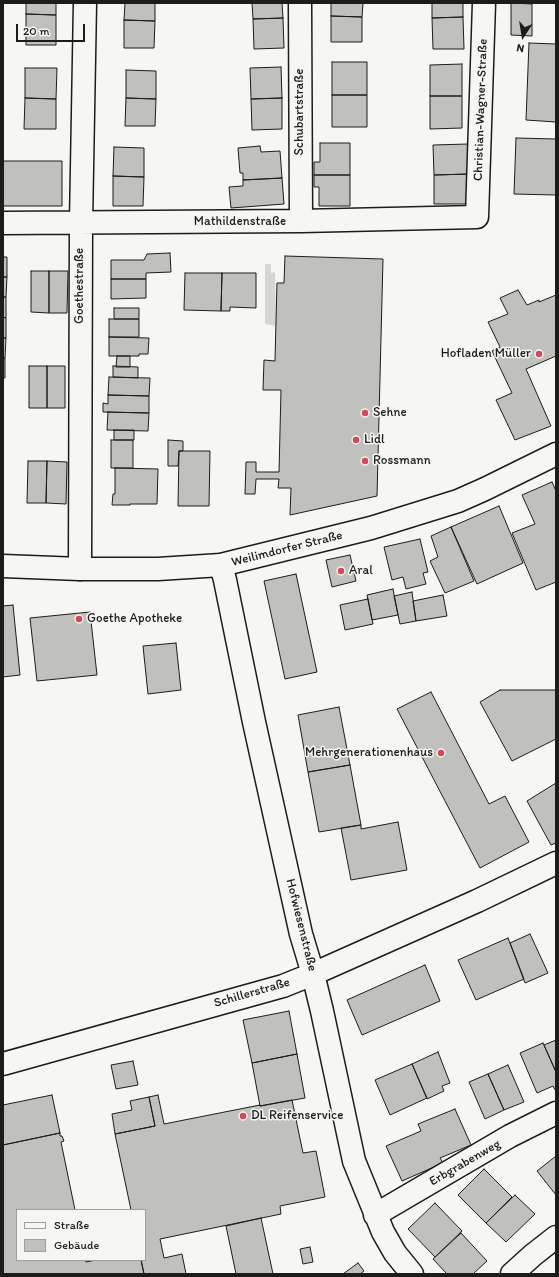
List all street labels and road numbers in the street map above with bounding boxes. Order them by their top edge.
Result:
street label: Christian-Wagner-Straße [471,39,491,181]
street label: Schubartstraße [292,68,308,156]
street label: Mathildenstraße [194,214,286,230]
street label: Goethestraße [72,248,88,324]
street label: Weilimdorfer Straße [230,528,344,570]
street label: Hofwiesenstraße [282,877,320,973]
street label: Schillerstraße [212,975,292,1011]
street label: Erbgrabenweg [427,1136,503,1190]

